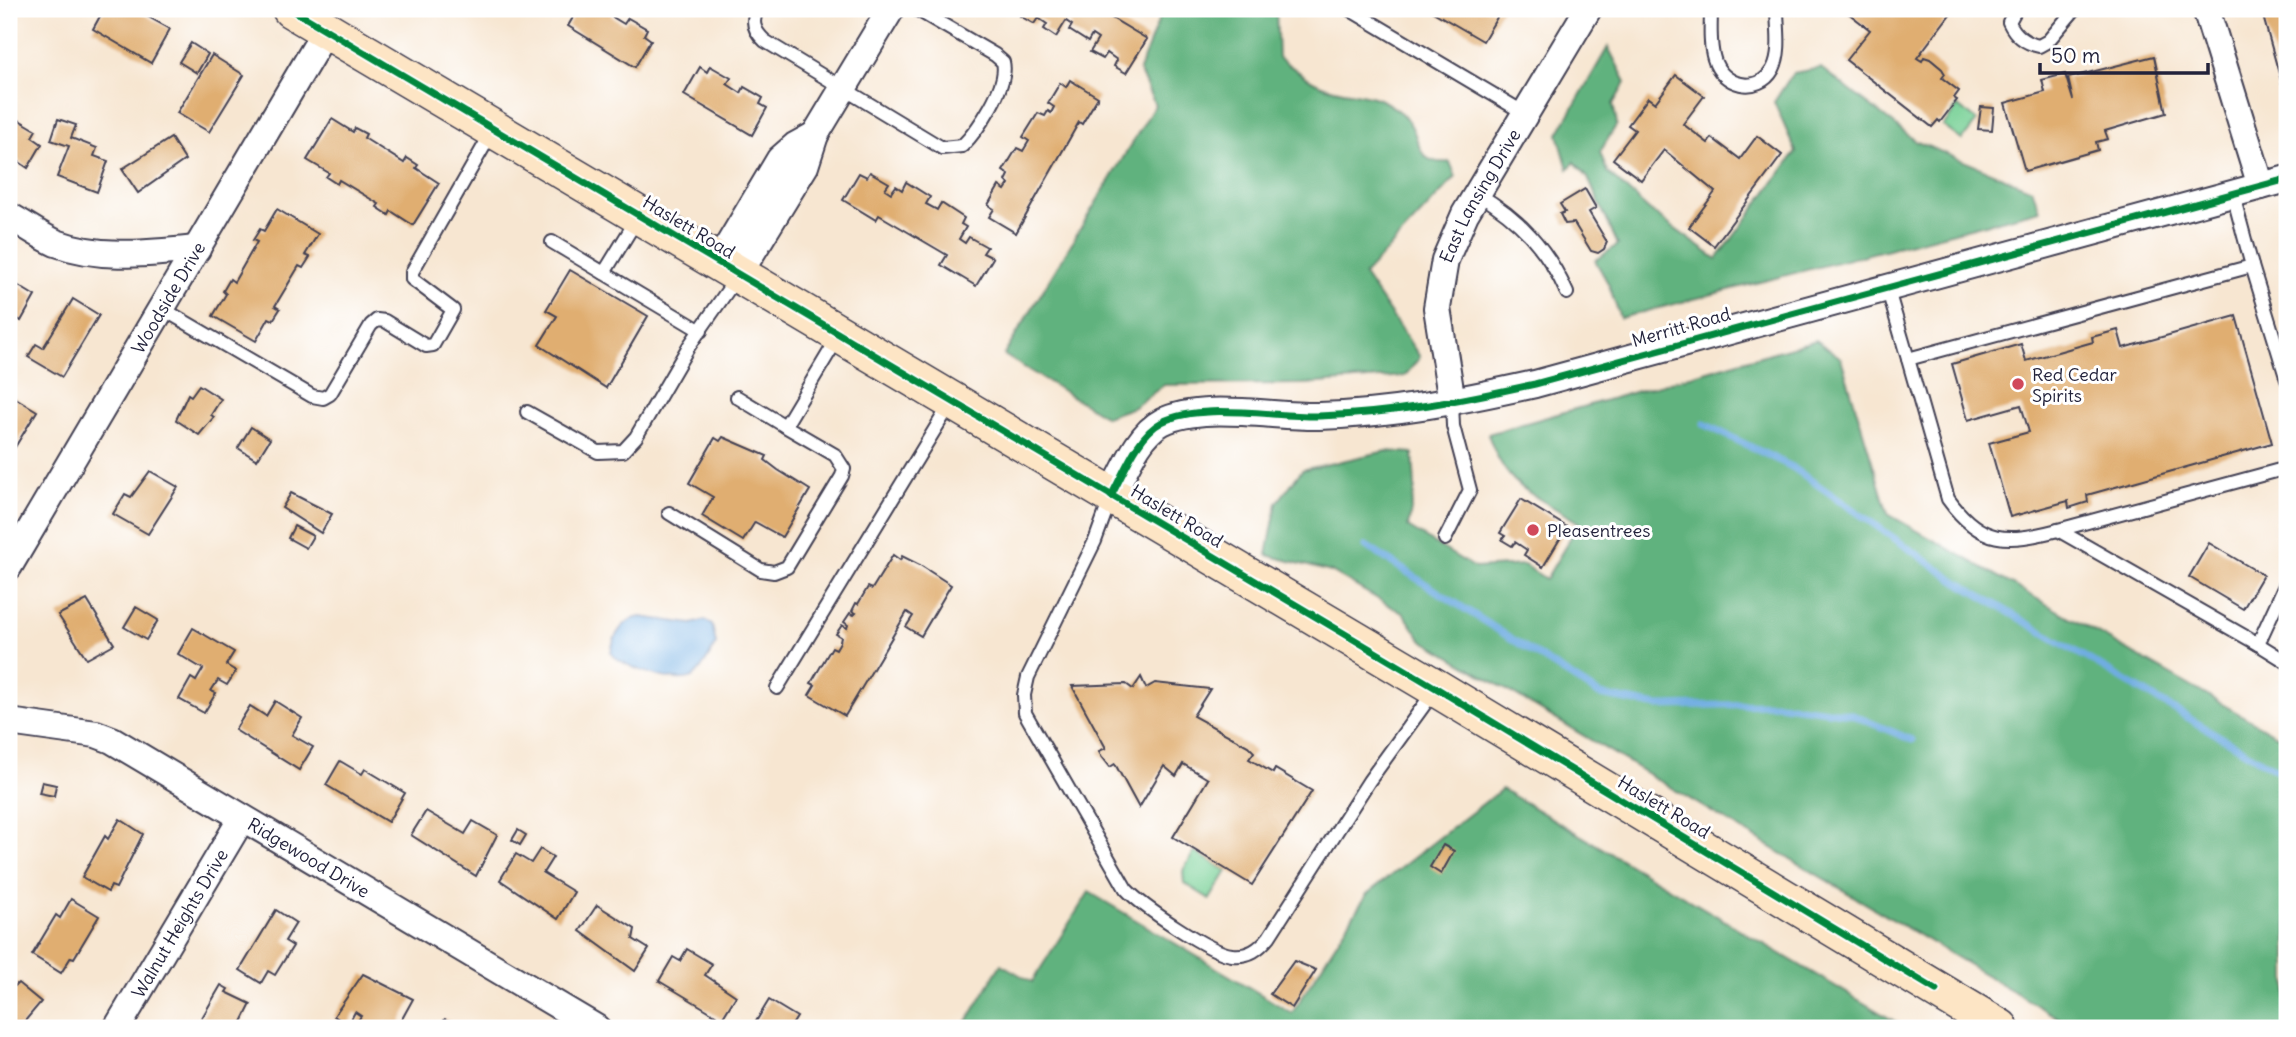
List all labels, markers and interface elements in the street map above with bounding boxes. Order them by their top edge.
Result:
scale bar [2040,32,2208,76]
text: 50 m [2051,42,2100,69]
street label: East Lansing Drive [1434,124,1525,266]
street label: Haslett Road [639,190,740,264]
street label: Woodside Drive [126,237,210,358]
street label: Merritt Road [1629,302,1733,352]
place label: Red Cedar Spirits [2032,363,2118,407]
marker: Red Cedar Spirits [2010,376,2026,392]
street label: Haslett Road [1127,479,1228,553]
place label: Pleasentrees [1547,519,1650,542]
marker: Pleasentrees [1525,522,1541,538]
street label: Haslett Road [1614,770,1715,844]
street label: Ridgewood Drive [244,812,374,902]
street label: Walnut Heights Drive [126,845,233,1002]

